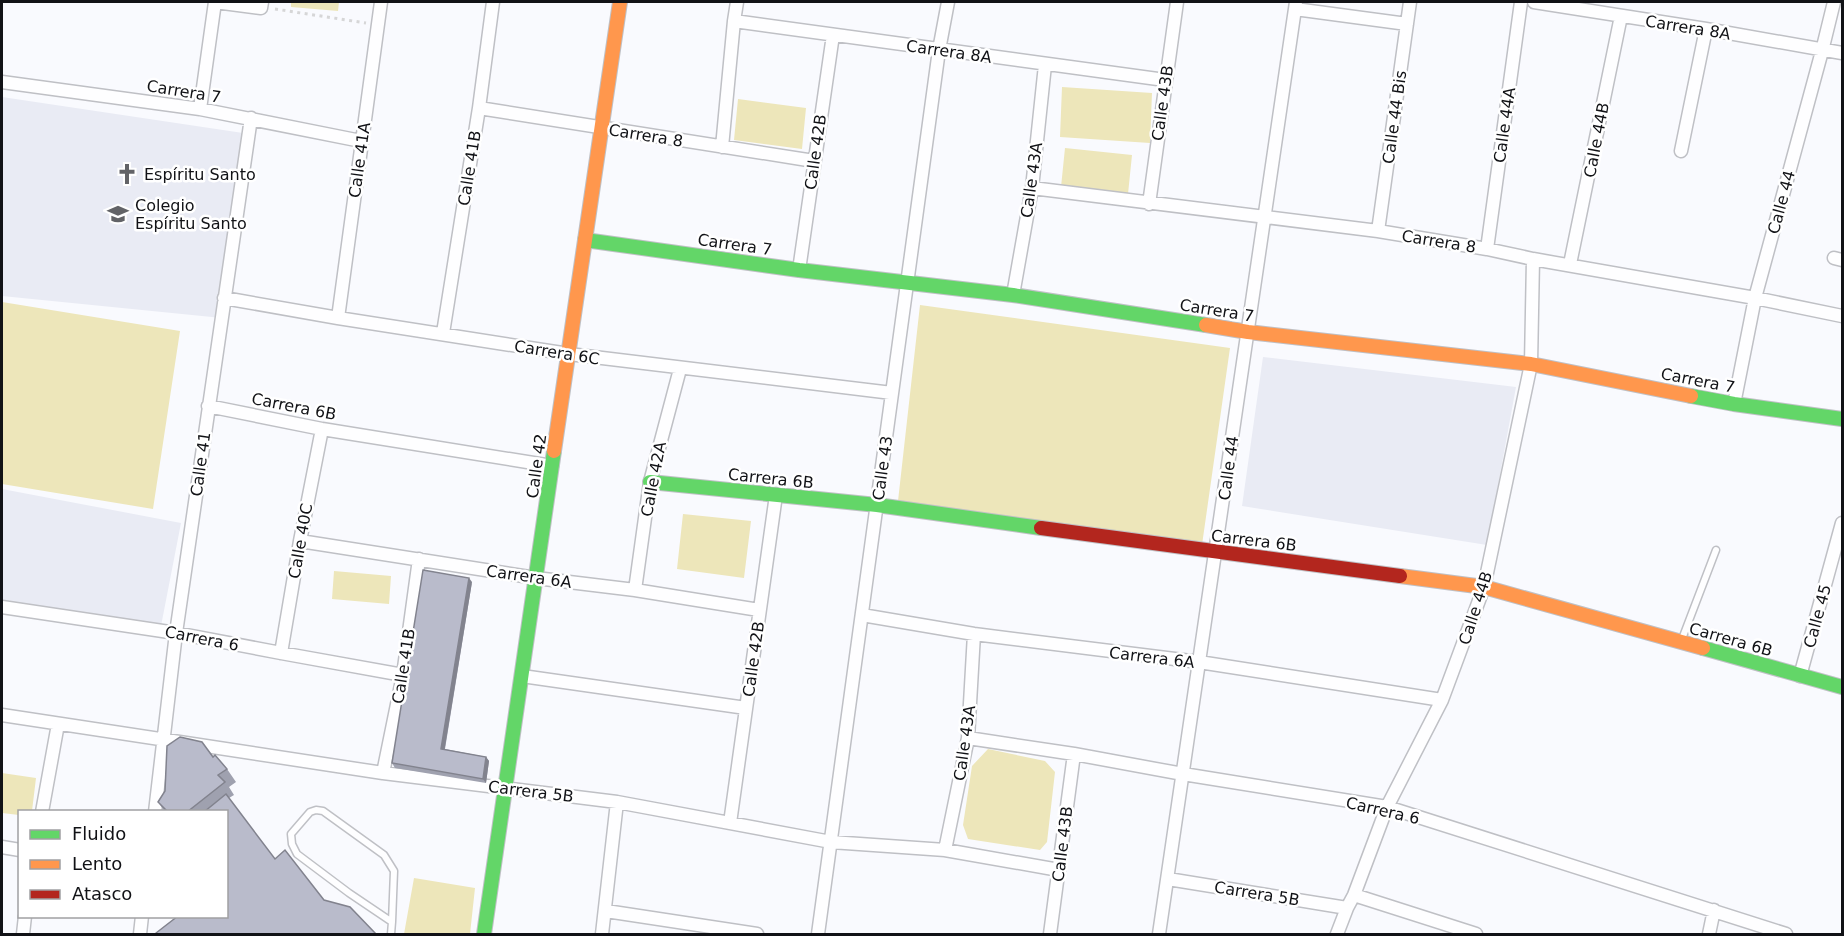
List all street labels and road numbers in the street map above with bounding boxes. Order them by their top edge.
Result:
street label: Carrera 8A [1644,11,1732,44]
street label: Carrera 8A [905,36,993,67]
street label: Calle 43B [1148,64,1177,142]
street label: Calle 44 Bis [1379,69,1410,165]
street label: Carrera 7 [145,76,222,107]
street label: Calle 44A [1490,86,1519,164]
street label: Calle 44B [1580,101,1613,179]
street label: Calle 42B [801,113,830,191]
street label: Carrera 8 [607,120,684,151]
street label: Calle 41A [345,121,374,199]
street label: Calle 41B [454,129,485,207]
street label: Calle 43A [1017,141,1046,219]
street label: Calle 44 [1764,168,1799,236]
street label: Carrera 8 [1400,226,1477,257]
street label: Carrera 7 [696,230,773,259]
street label: Carrera 7 [1178,295,1255,326]
street label: Carrera 6C [513,336,601,369]
street label: Carrera 7 [1659,364,1737,397]
street label: Carrera 6B [250,389,338,424]
street label: Calle 41 [187,430,214,498]
street label: Calle 42 [523,432,550,500]
street label: Calle 43 [869,434,896,502]
street label: Calle 44 [1215,434,1242,502]
street label: Calle 42A [637,440,670,518]
street label: Carrera 6B [727,465,815,492]
street label: Calle 40C [285,502,316,580]
street label: Carrera 6B [1210,526,1298,555]
street label: Carrera 6A [485,561,573,592]
street label: Calle 44B [1455,569,1496,647]
street label: Calle 45 [1800,582,1835,650]
street label: Carrera 6B [1687,619,1775,660]
street label: Calle 42B [739,620,768,698]
street label: Carrera 6 [163,622,241,655]
street label: Calle 41B [388,627,419,705]
street label: Carrera 6A [1108,643,1196,672]
street label: Calle 43A [950,704,979,782]
street label: Carrera 5B [487,777,575,806]
street label: Carrera 6 [1344,793,1422,828]
street label: Calle 43B [1048,805,1077,883]
street label: Carrera 5B [1213,877,1301,910]

